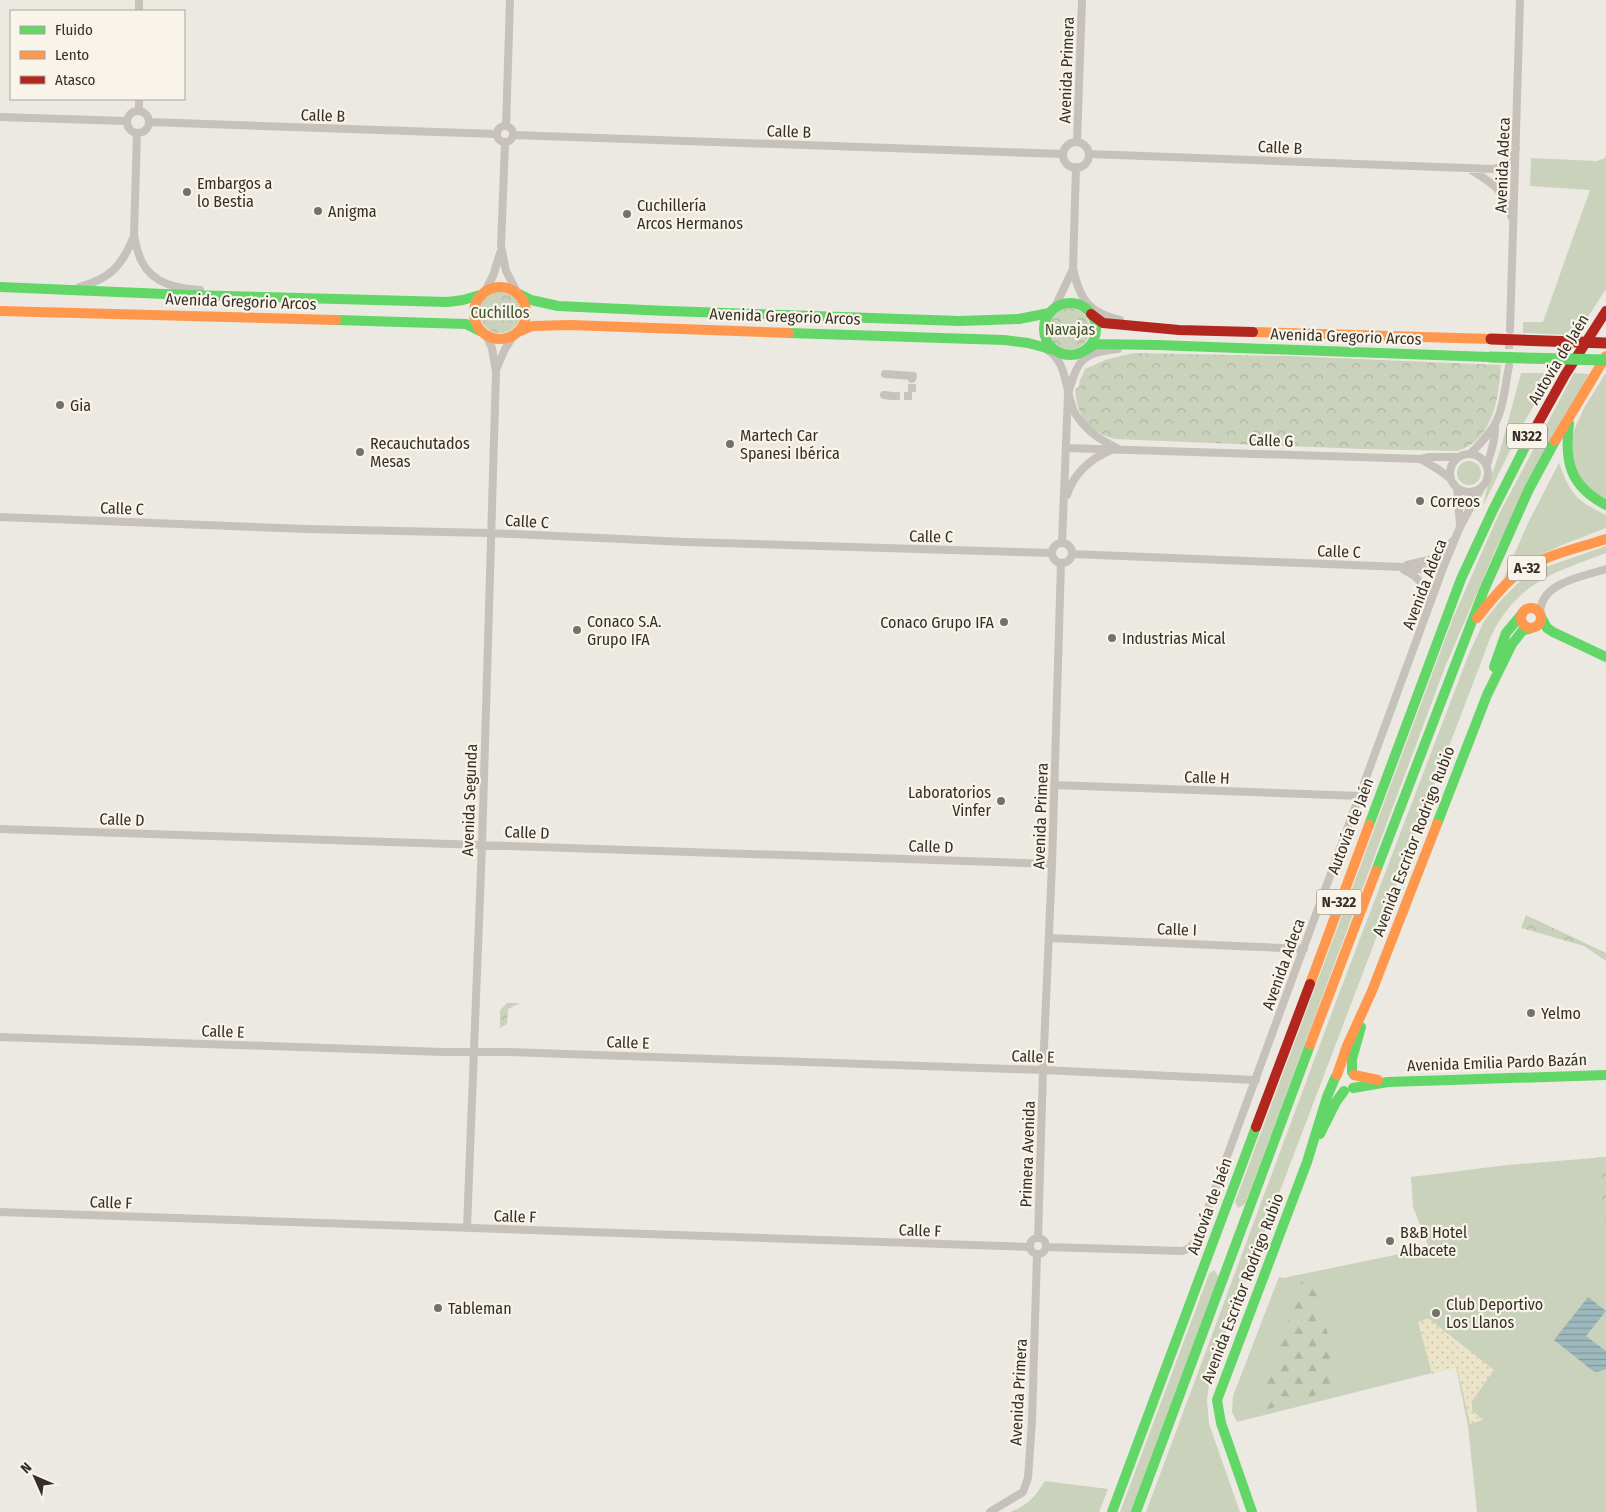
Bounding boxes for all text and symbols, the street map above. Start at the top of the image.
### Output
legend [10,10,185,100]
street label: Avenida Primera [1055,16,1078,124]
text: Fluido [55,21,93,39]
text: Lento [55,46,89,64]
text: Atasco [55,71,95,89]
street label: Calle B [300,105,346,126]
street label: Avenida Adeca [1491,117,1514,213]
street label: Calle B [766,121,812,142]
street label: Calle B [1257,137,1303,158]
place label: Embargos a lo Bestia [197,174,272,211]
marker: Embargos a lo Bestia [181,186,193,198]
place label: Cuchillería Arcos Hermanos [637,196,743,233]
place label: Anigma [328,202,377,221]
marker: Anigma [312,205,324,217]
marker: Cuchillería Arcos Hermanos [621,208,633,220]
street label: Avenida Gregorio Arcos [165,289,317,314]
park label: Cuchillos [470,303,530,322]
street label: Avenida Gregorio Arcos [709,304,861,329]
street label: Autovía de Jaén [1524,311,1593,408]
park label: Navajas [1045,320,1095,339]
street label: Avenida Gregorio Arcos [1270,324,1422,349]
place label: Gia [70,396,91,415]
marker: Gia [54,399,66,411]
road number: N322 [1507,424,1547,448]
place label: Martech Car Spanesi Ibérica [740,426,840,463]
street label: Calle G [1248,430,1294,451]
place label: Recauchutados Mesas [370,434,470,471]
marker: Martech Car Spanesi Ibérica [724,438,736,450]
marker: Recauchutados Mesas [354,446,366,458]
place label: Correos [1430,492,1480,511]
marker: Correos [1414,495,1426,507]
street label: Calle C [100,498,144,519]
street label: Calle C [505,511,549,532]
street label: Calle C [909,527,953,546]
street label: Avenida Adeca [1398,536,1450,632]
street label: Calle C [1317,541,1361,562]
road number: A-32 [1508,556,1546,580]
place label: Conaco S.A. Grupo IFA [587,612,661,649]
place label: Conaco Grupo IFA [880,613,995,632]
marker: Conaco Grupo IFA [998,616,1010,628]
marker: Conaco S.A. Grupo IFA [571,624,583,636]
place label: Industrias Mical [1122,629,1226,648]
marker: Industrias Mical [1106,632,1118,644]
street label: Avenida Segunda [458,743,481,857]
street label: Avenida Escritor Rodrigo Rubio [1368,743,1459,939]
street label: Avenida Primera [1029,762,1052,870]
street label: Calle H [1184,767,1230,788]
street label: Autovía de Jaén [1323,775,1378,877]
place label: Laboratorios Vinfer [908,783,991,820]
marker: Laboratorios Vinfer [995,795,1007,807]
street label: Calle D [99,809,145,830]
street label: Calle D [504,822,550,843]
street label: Calle D [908,836,954,857]
road number: N-322 [1316,890,1362,914]
street label: Avenida Adeca [1258,916,1309,1012]
street label: Calle I [1157,919,1197,940]
place label: Yelmo [1541,1004,1581,1023]
marker: Yelmo [1525,1007,1537,1019]
street label: Calle E [201,1021,245,1042]
street label: Calle E [606,1032,650,1053]
street label: Calle E [1011,1046,1055,1067]
street label: Avenida Emilia Pardo Bazán [1407,1050,1587,1075]
street label: Primera Avenida [1016,1100,1039,1208]
street label: Autovía de Jaén [1183,1155,1236,1257]
street label: Avenida Escritor Rodrigo Rubio [1197,1190,1288,1386]
street label: Calle F [89,1192,133,1213]
street label: Calle F [493,1206,537,1227]
street label: Calle F [898,1220,942,1241]
place label: B&B Hotel Albacete [1400,1223,1467,1260]
marker: B&B Hotel Albacete [1384,1235,1396,1247]
place label: Club Deportivo Los Llanos [1446,1295,1543,1332]
place label: Tableman [448,1299,512,1318]
marker: Tableman [432,1302,444,1314]
marker: Club Deportivo Los Llanos [1430,1307,1442,1319]
street label: Avenida Primera [1006,1338,1031,1446]
north arrow [10,1452,60,1502]
text: N [17,1459,35,1477]

